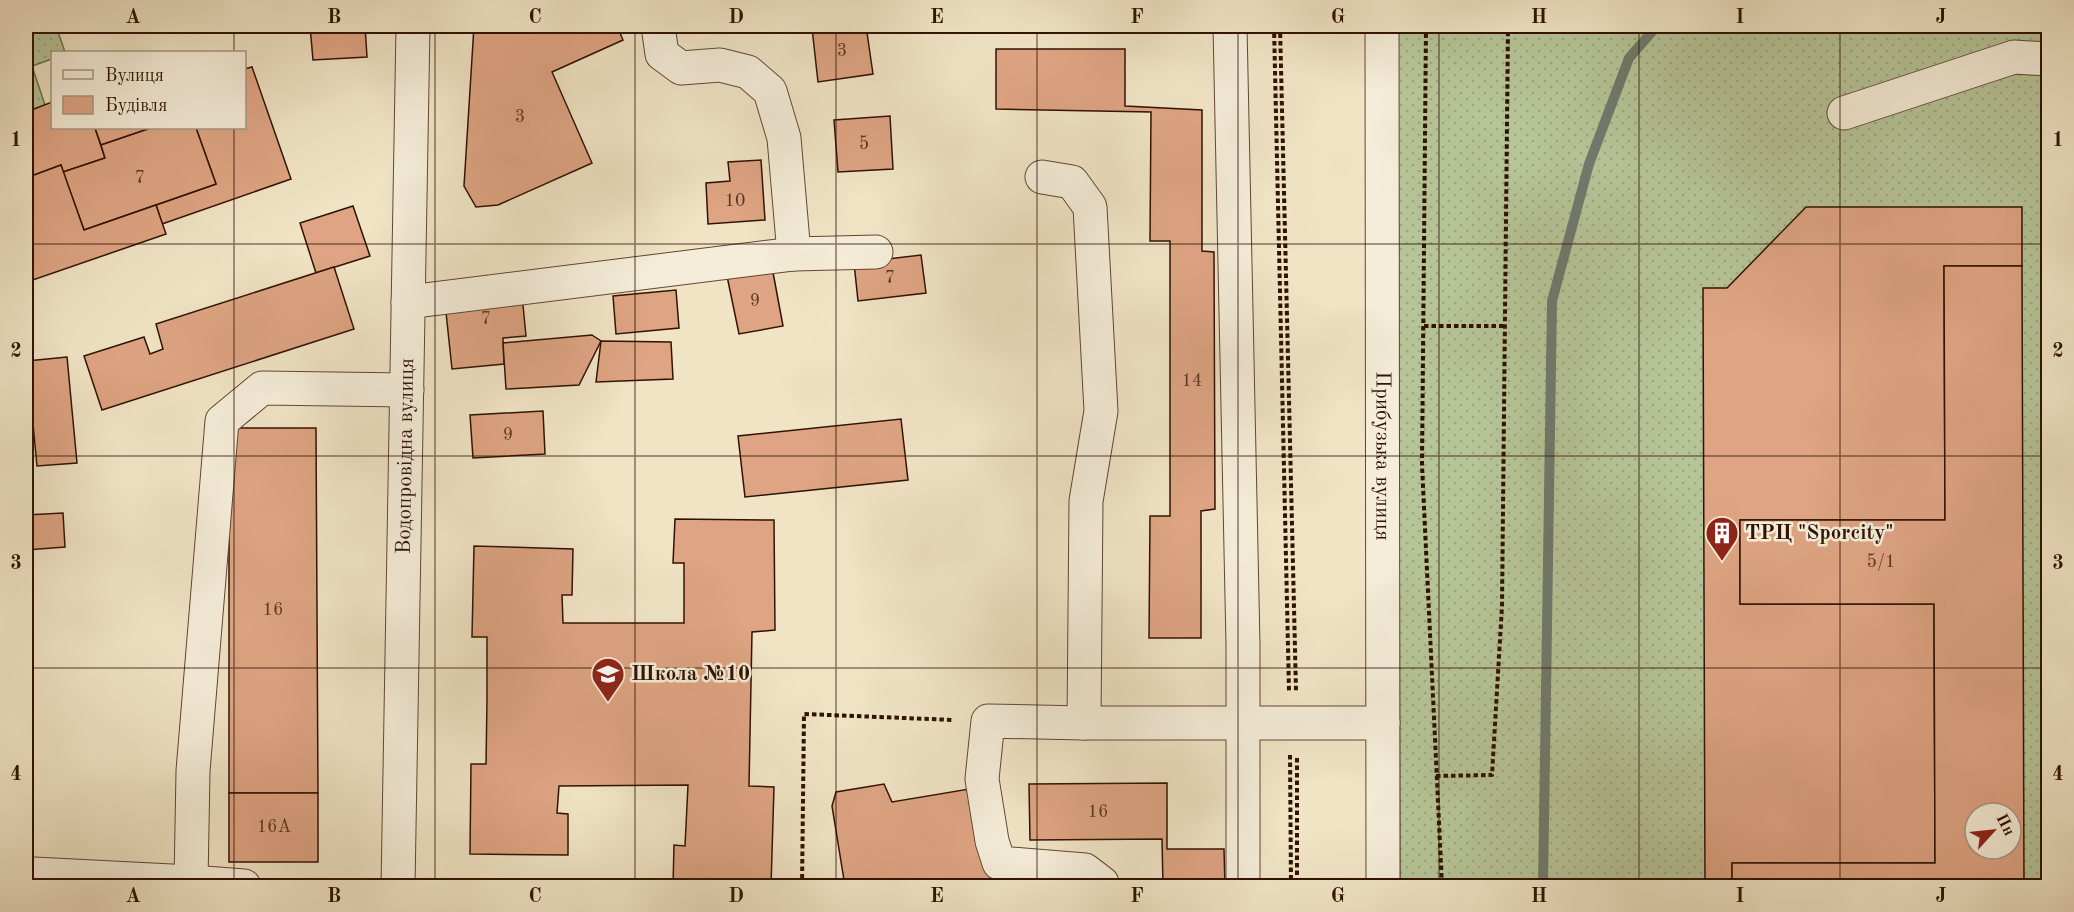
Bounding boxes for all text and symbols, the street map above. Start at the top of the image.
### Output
text: A [125,8,141,28]
text: B [327,8,341,28]
text: C [528,8,542,28]
text: D [728,8,744,28]
text: E [930,8,944,28]
text: F [1130,8,1144,28]
text: G [1331,8,1345,28]
text: H [1531,8,1547,28]
text: I [1736,8,1744,28]
text: J [1936,8,1947,28]
house number: 3 [837,42,847,60]
legend [51,51,246,129]
text: Вулиця [105,67,164,85]
text: Будівля [105,97,167,115]
house number: 3 [515,108,525,126]
text: 1 [10,131,22,151]
text: 1 [2052,131,2064,151]
house number: 5 [859,135,869,153]
house number: 7 [135,169,145,187]
house number: 10 [725,192,745,210]
house number: 7 [885,269,895,287]
house number: 9 [750,292,760,310]
house number: 7 [481,310,491,328]
text: 2 [10,342,22,362]
text: 2 [2052,342,2064,362]
street label: Водопровідна вулиця [393,358,418,554]
street label: Прибузька вулиця [1372,371,1393,541]
house number: 14 [1182,372,1202,390]
house number: 9 [503,426,513,444]
building icon: ТРЦ "Sporcity" [1704,515,1740,562]
place label: ТРЦ "Sporcity" [1745,523,1893,544]
house number: 5/1 [1867,553,1895,571]
text: 3 [10,554,22,574]
text: 3 [2052,554,2064,574]
house number: 16 [263,601,283,619]
school or university icon: Школа №10 [590,656,626,703]
place label: Школа №10 [631,664,750,685]
text: 4 [10,765,22,785]
text: 4 [2052,765,2064,785]
north arrow [1963,801,2023,861]
house number: 16 [1088,803,1108,821]
text: Пн [1992,812,2017,839]
house number: 16А [257,818,292,836]
text: A [125,887,141,907]
text: B [327,887,341,907]
text: C [528,887,542,907]
text: D [728,887,744,907]
text: E [930,887,944,907]
text: F [1130,887,1144,907]
text: G [1331,887,1345,907]
text: H [1531,887,1547,907]
text: I [1736,887,1744,907]
text: J [1936,887,1947,907]

